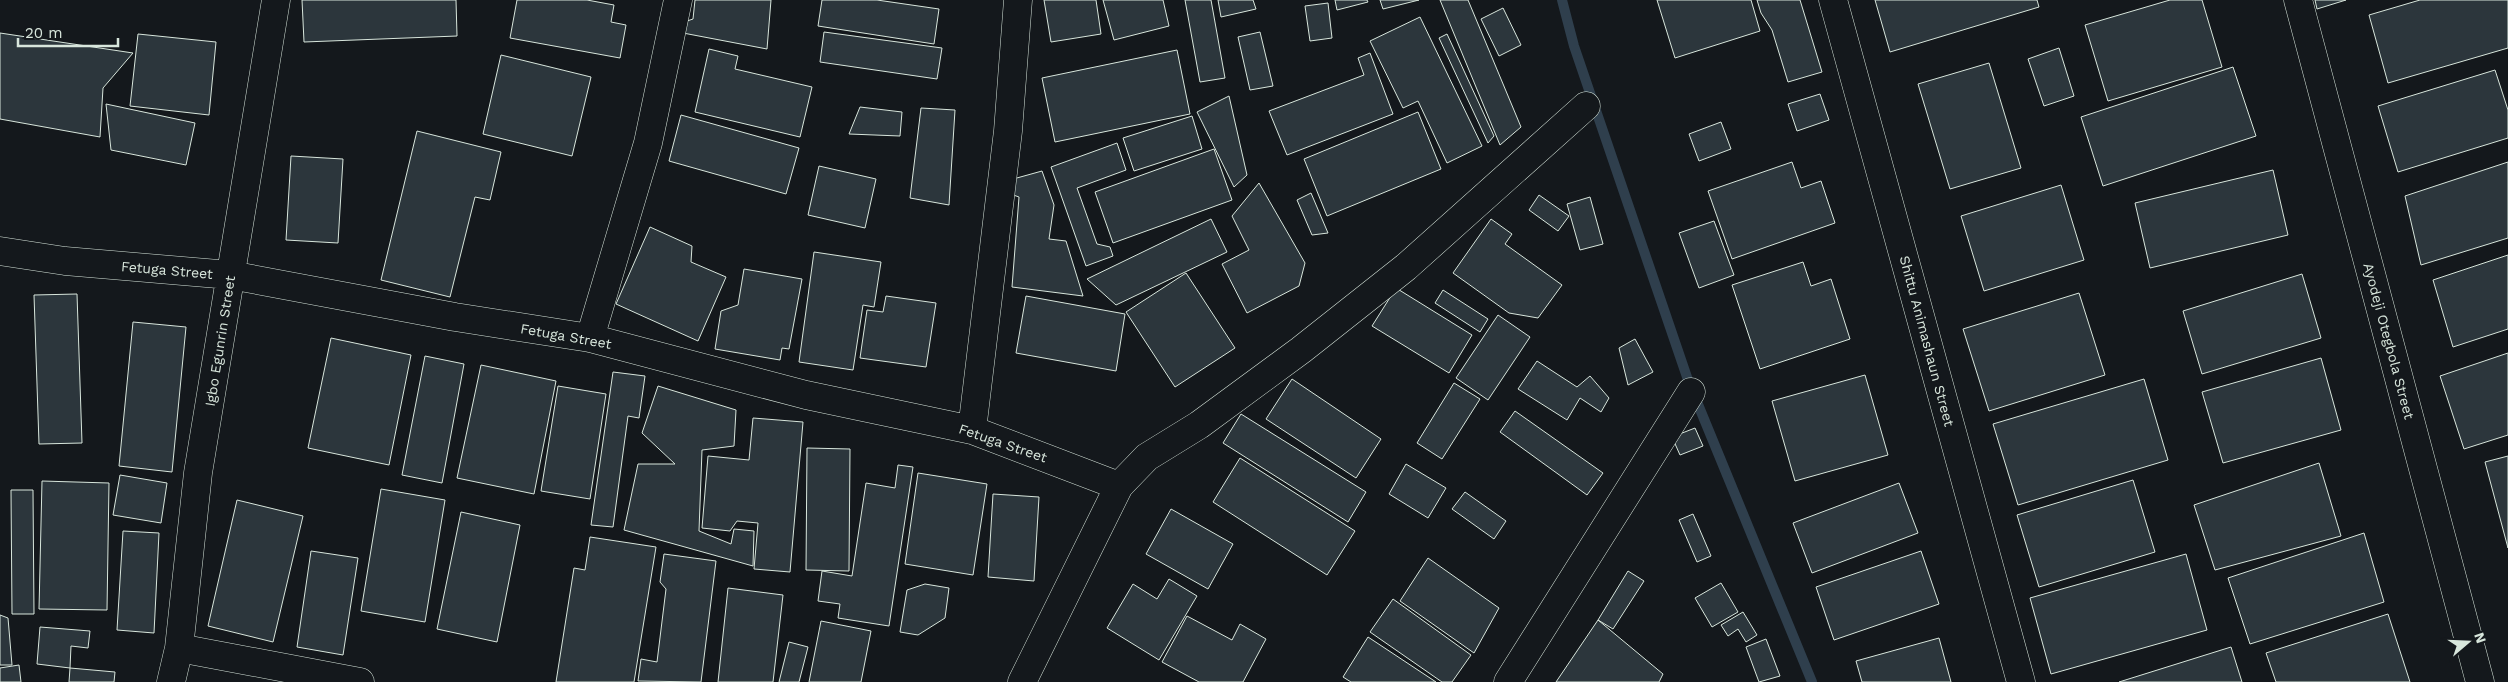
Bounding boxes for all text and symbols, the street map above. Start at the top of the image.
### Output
scale bar [18,15,118,47]
text: 20 m [25,24,63,42]
street label: Shittu Animashaun Street [1896,254,1958,428]
street label: Fetuga Street [120,258,214,282]
street label: Ayodeji Otegbola Street [2360,261,2418,421]
street label: Igbo Egunrin Street [202,274,238,407]
street label: Fetuga Street [519,320,613,352]
street label: Fetuga Street [957,420,1049,466]
north arrow [2443,617,2493,667]
text: N [2471,630,2490,645]

